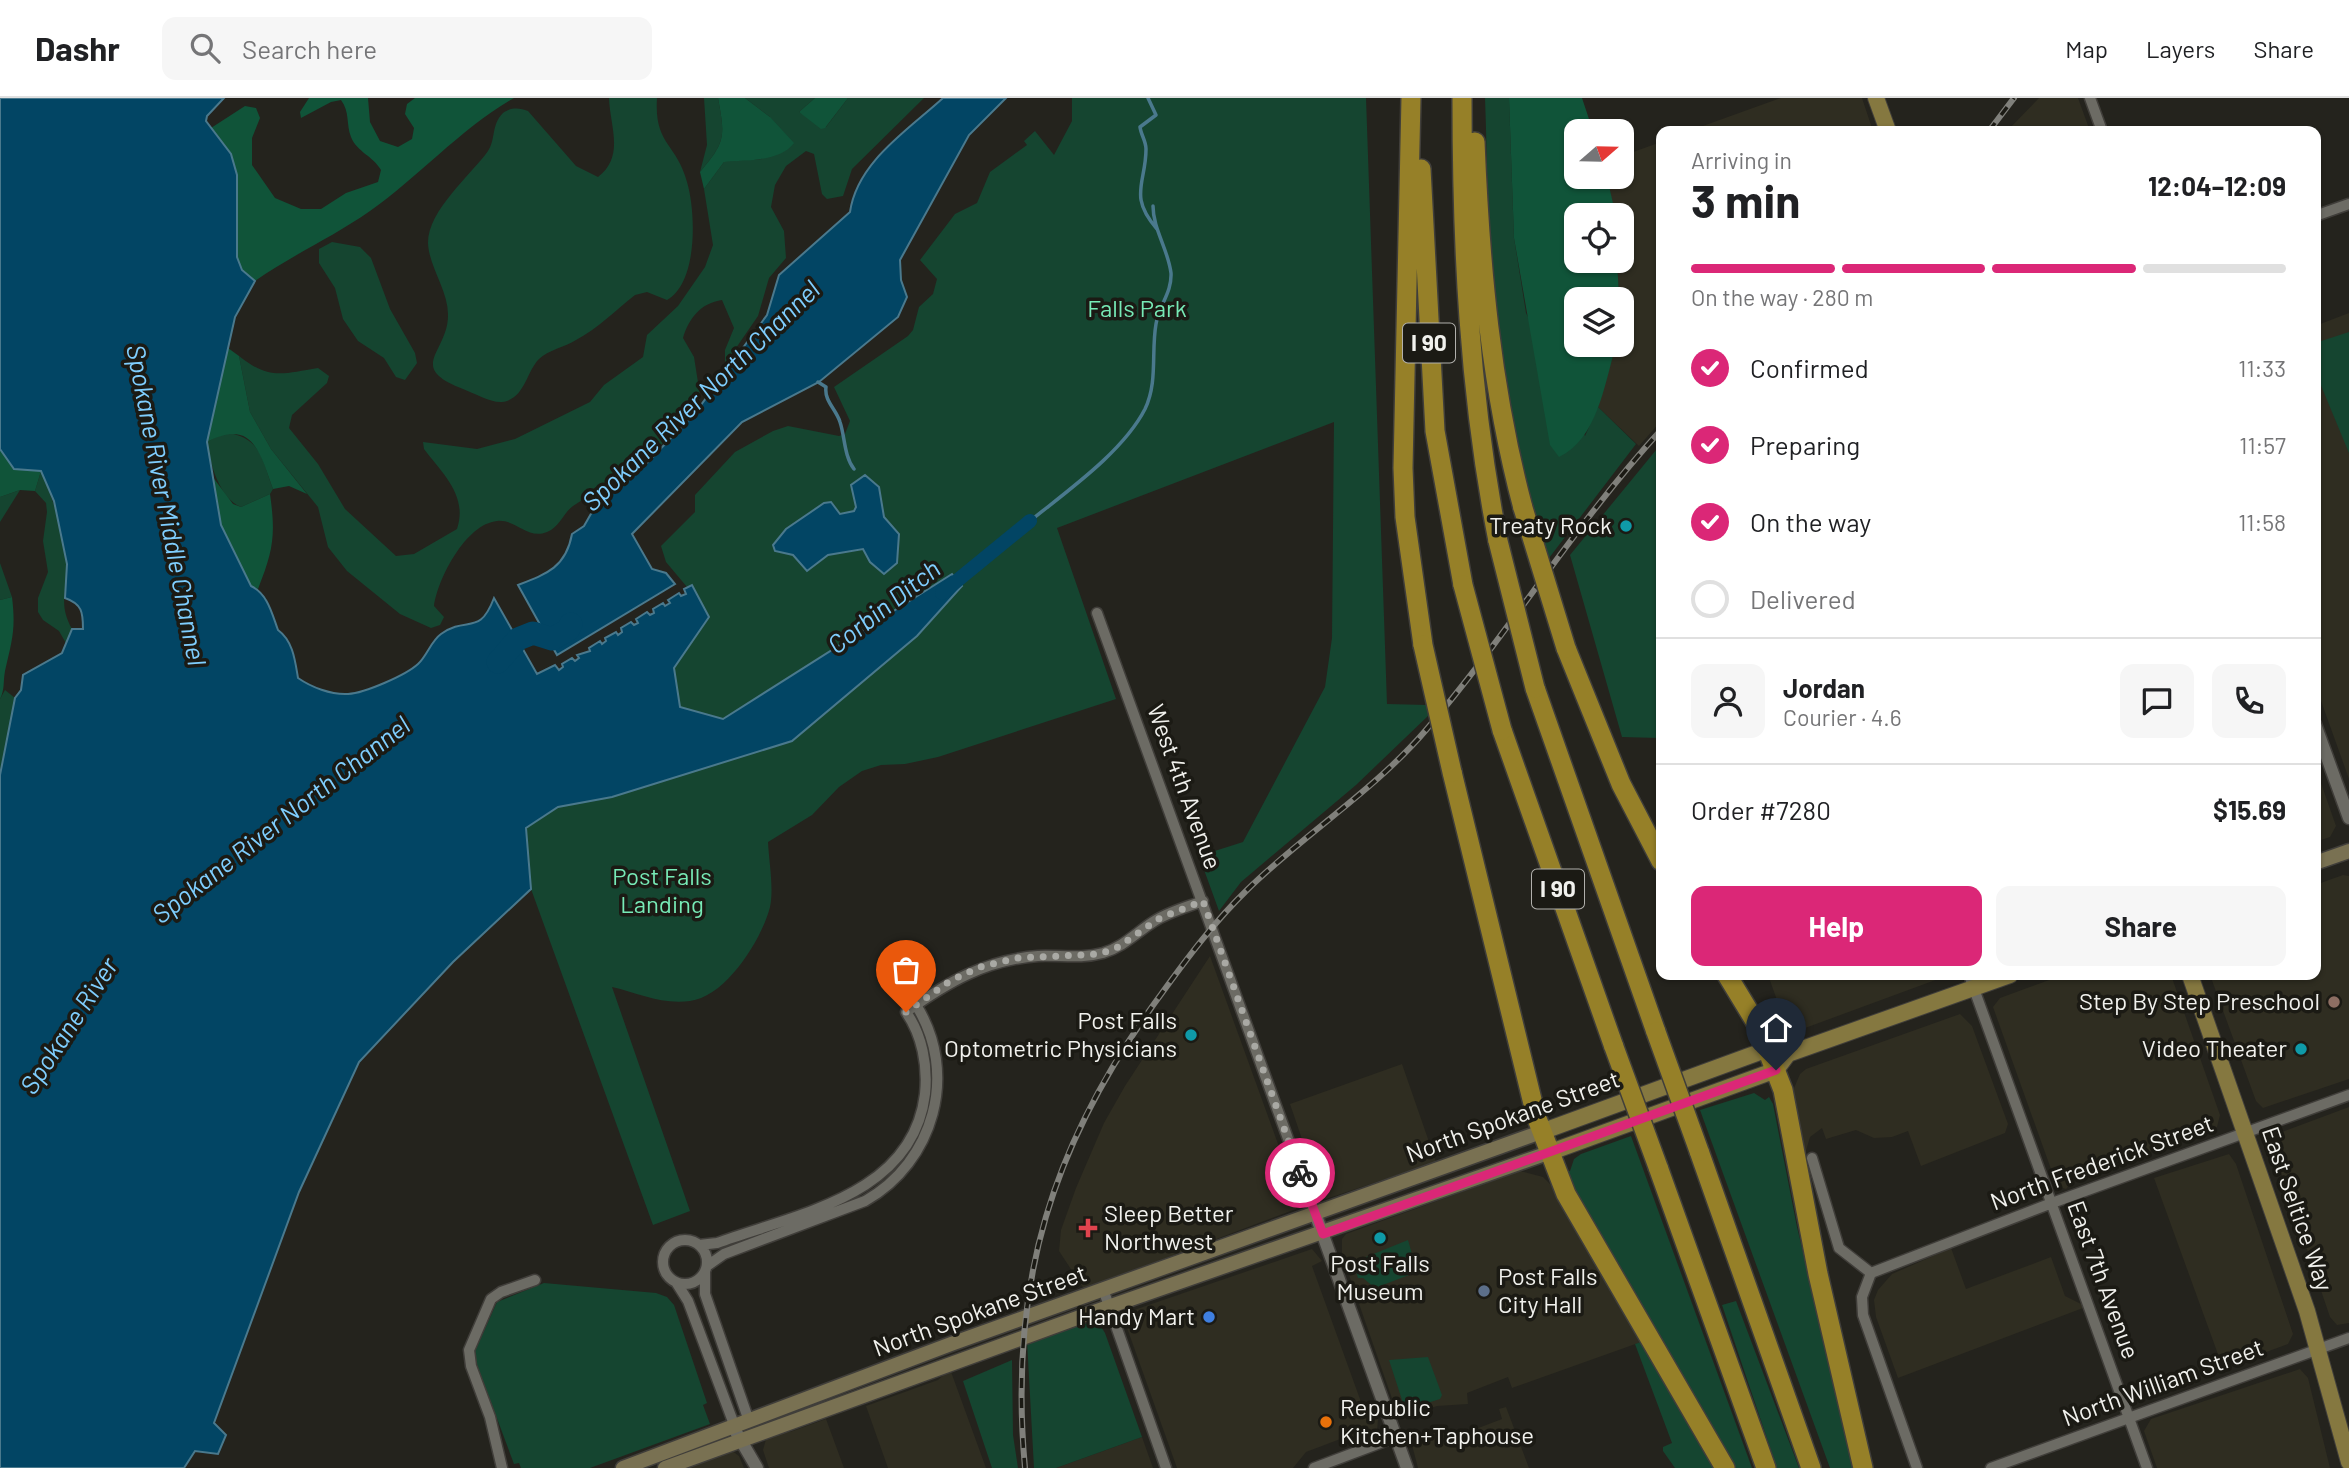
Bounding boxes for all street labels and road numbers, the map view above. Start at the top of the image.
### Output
road number: I 90 [1403,324,1455,362]
street label: West 4th Avenue [1142,700,1229,873]
road number: I 90 [1532,870,1584,908]
street label: North Spokane Street [1402,1063,1623,1168]
street label: North Frederick Street [1986,1108,2217,1215]
street label: East Seltice Way [2257,1122,2340,1295]
street label: East 7th Avenue [2062,1197,2146,1362]
street label: North Spokane Street [869,1257,1090,1362]
street label: North William Street [2058,1332,2267,1431]

